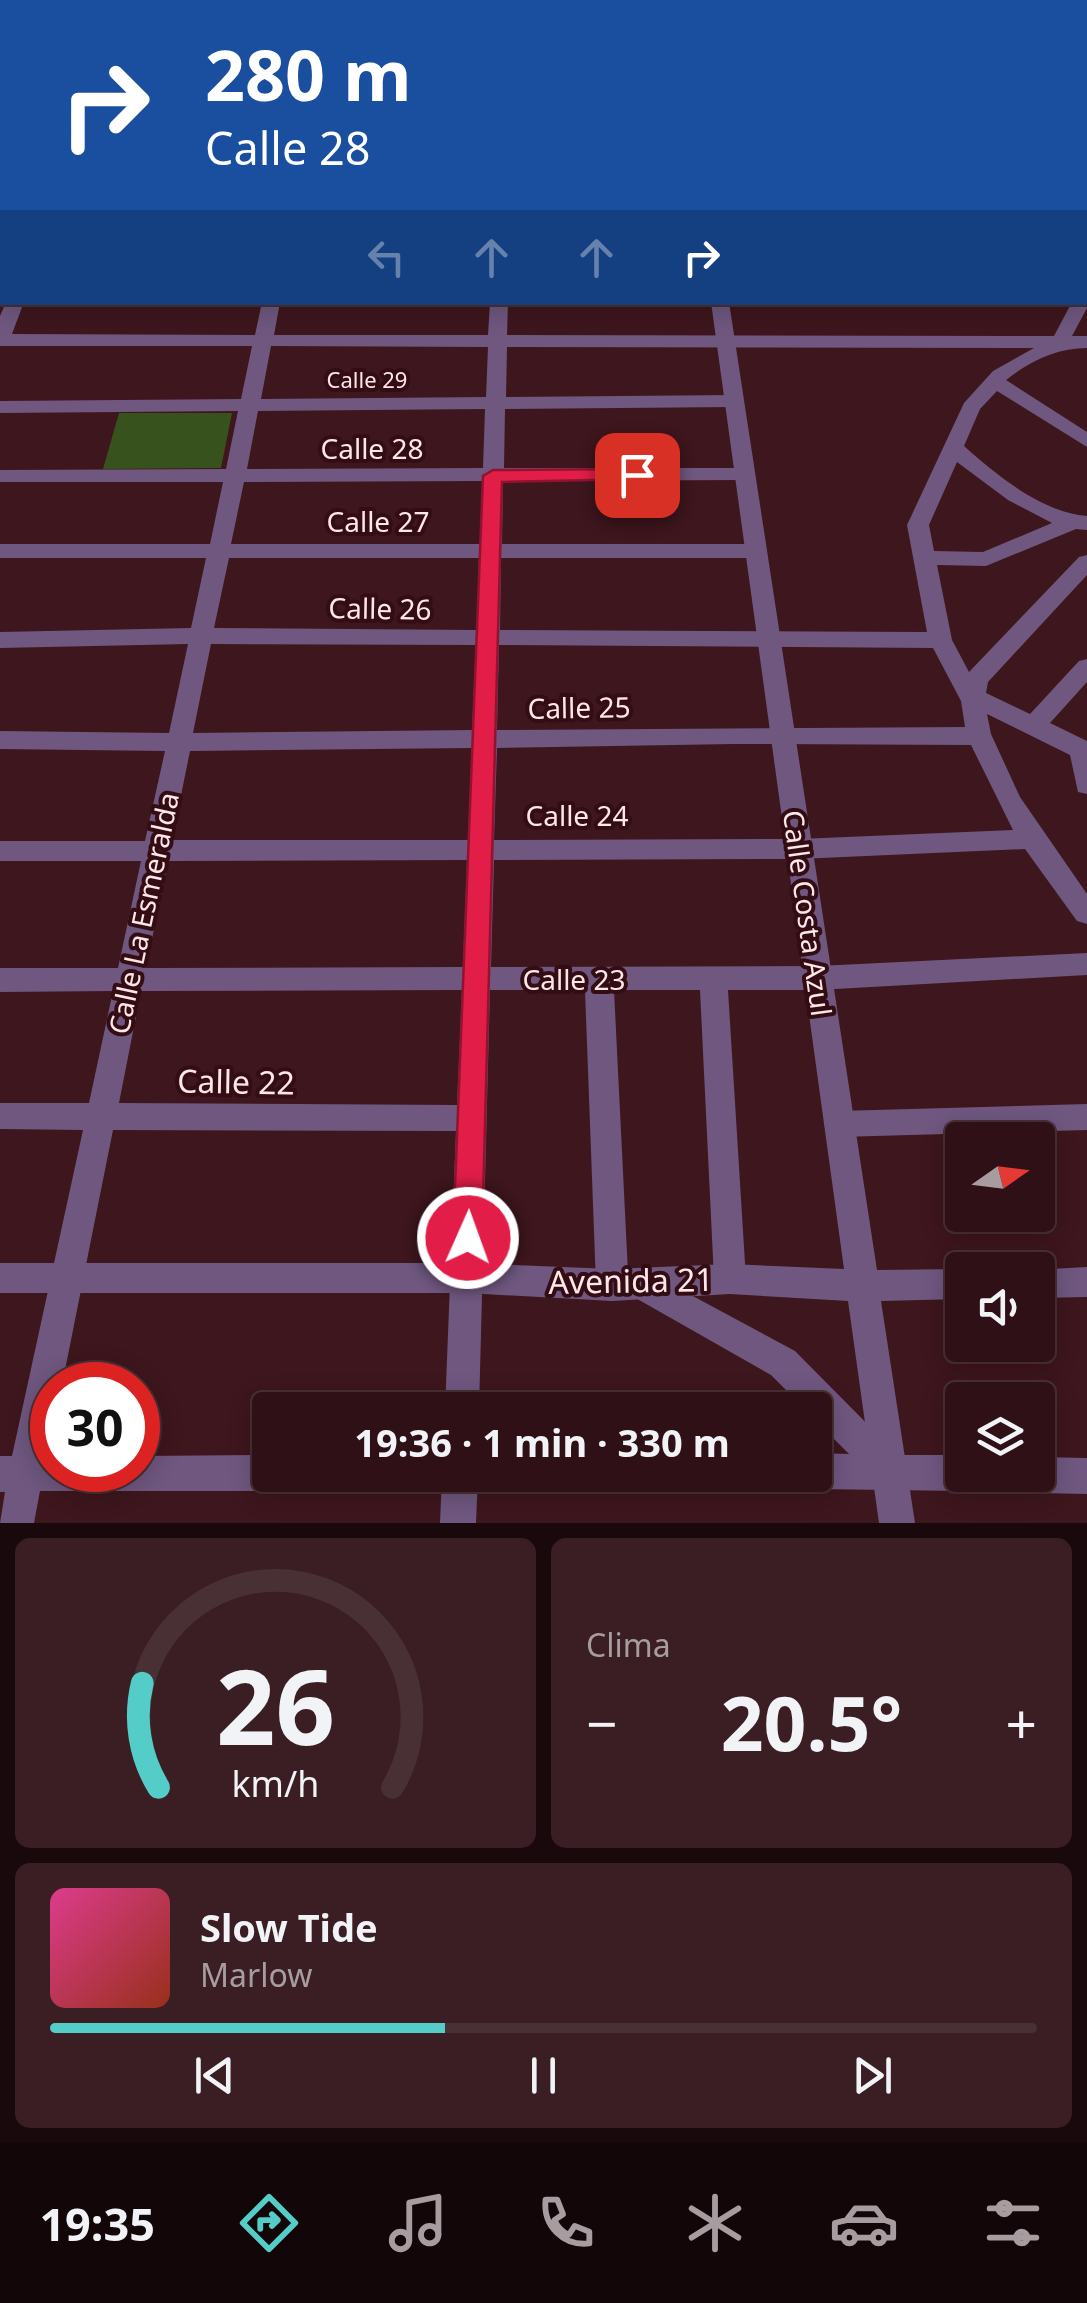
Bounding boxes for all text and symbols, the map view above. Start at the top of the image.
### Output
text: 280 m [205,26,412,122]
icon: right [40,40,170,170]
text: Calle 28 [205,117,370,178]
icon: left [359,230,414,285]
icon: ahead [464,230,519,285]
icon: ahead [569,230,624,285]
icon: right [674,230,729,285]
street label: Calle 29 [327,364,407,394]
street label: Calle 28 [321,429,423,467]
pin [595,433,680,518]
icon: arrive [610,448,665,503]
street label: Calle 27 [327,502,429,540]
street label: Calle 26 [328,588,432,628]
street label: Calle 25 [527,687,631,727]
street label: Calle La Esmeralda [99,789,187,1037]
street label: Calle 24 [526,796,628,834]
street label: Calle Costa Azul [775,808,841,1018]
street label: Calle 23 [523,960,625,998]
street label: Calle 22 [177,1058,295,1104]
north arrow [945,1122,1055,1232]
map controls [945,1122,1055,1492]
position arrow [416,1186,520,1290]
button: sound [945,1252,1055,1362]
street label: Avenida 21 [548,1257,714,1303]
speed limit sign: 30 [30,1362,160,1492]
button: layers [945,1382,1055,1492]
text: 19:36 · 1 min · 330 m [354,1416,730,1468]
text: Clima [586,1623,671,1666]
text: 26 [216,1634,335,1775]
text: 20.5° [721,1671,902,1773]
text: − [586,1685,617,1760]
text: + [1006,1685,1037,1760]
text: km/h [232,1759,319,1807]
text: Slow Tide [200,1901,378,1953]
text: Marlow [200,1953,312,1996]
icon: previous [187,2048,242,2103]
icon: pause [516,2048,571,2103]
icon: next [845,2048,900,2103]
icon: directions [234,2188,304,2258]
icon: music [383,2188,453,2258]
icon: phone [531,2188,601,2258]
icon: climate [680,2188,750,2258]
icon: car [829,2188,899,2258]
icon: filters [978,2188,1048,2258]
text: 19:35 [39,2193,155,2254]

